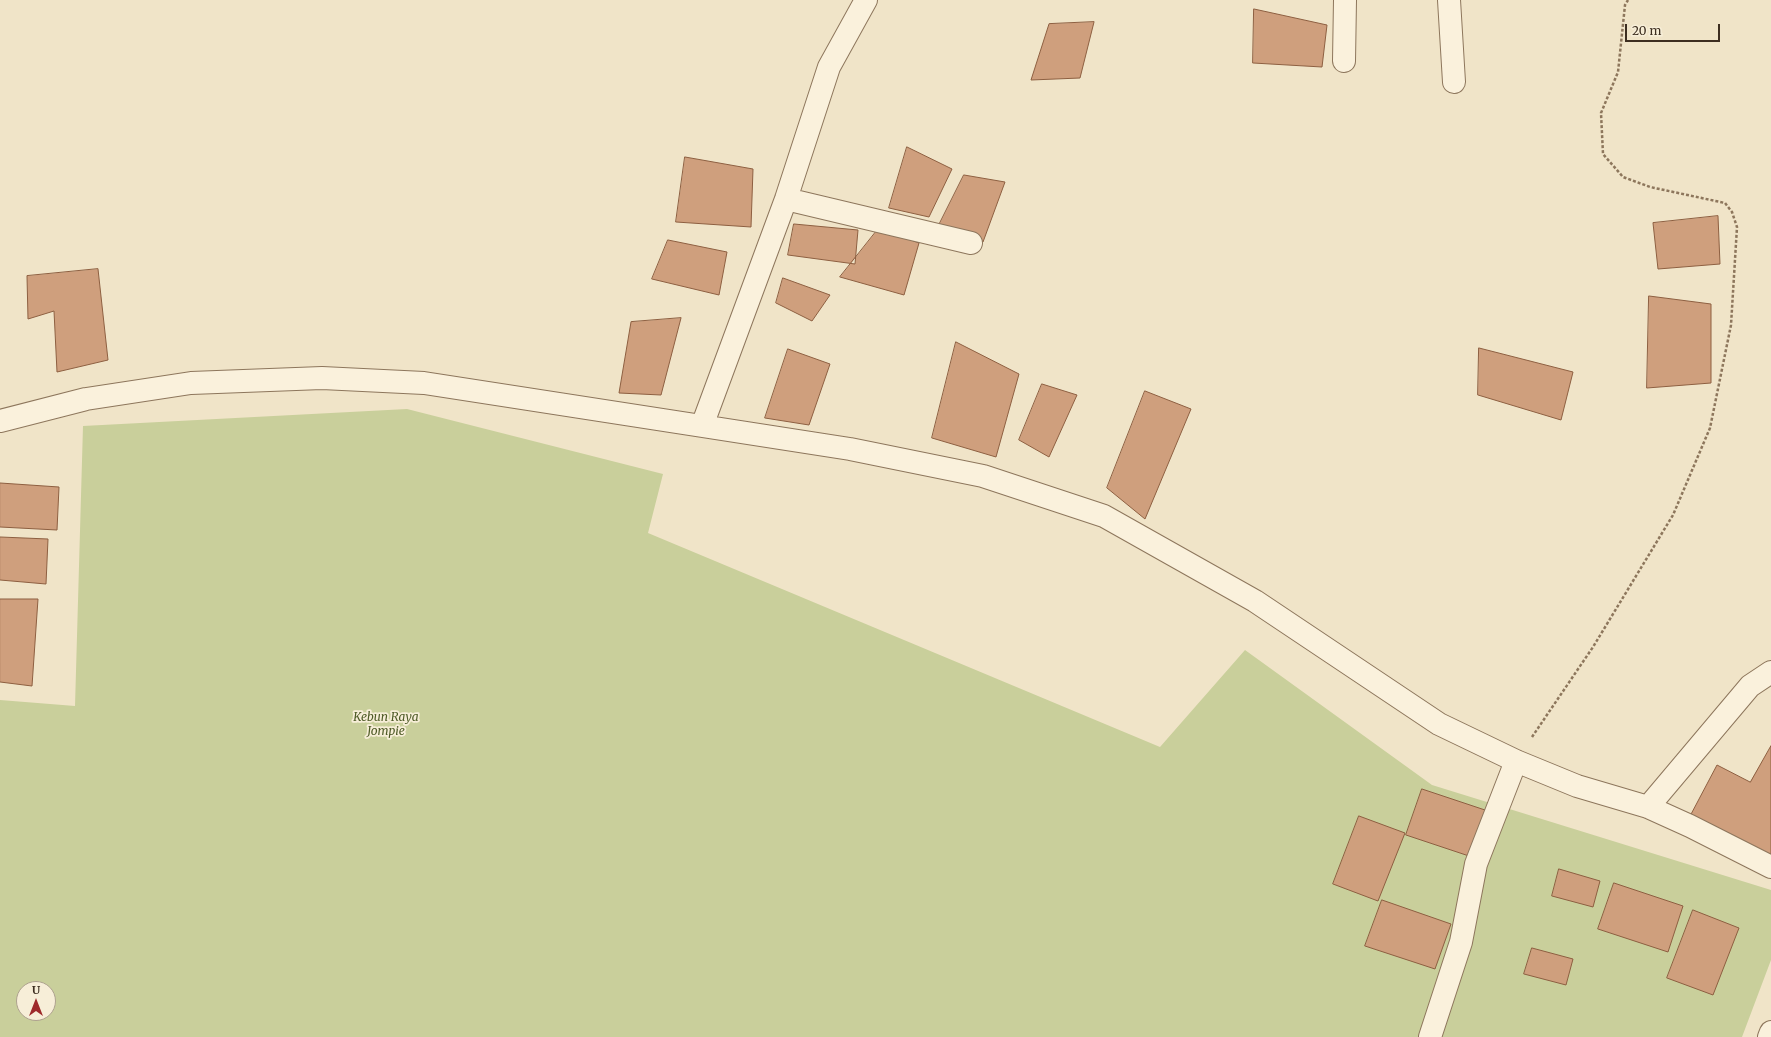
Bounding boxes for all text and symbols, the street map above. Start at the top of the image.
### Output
scale bar [1627,16,1722,42]
text: 20 m [1632,23,1661,38]
park label: Kebun Raya Jompie [353,711,419,739]
north arrow [16,981,56,1021]
text: U [32,983,40,997]

